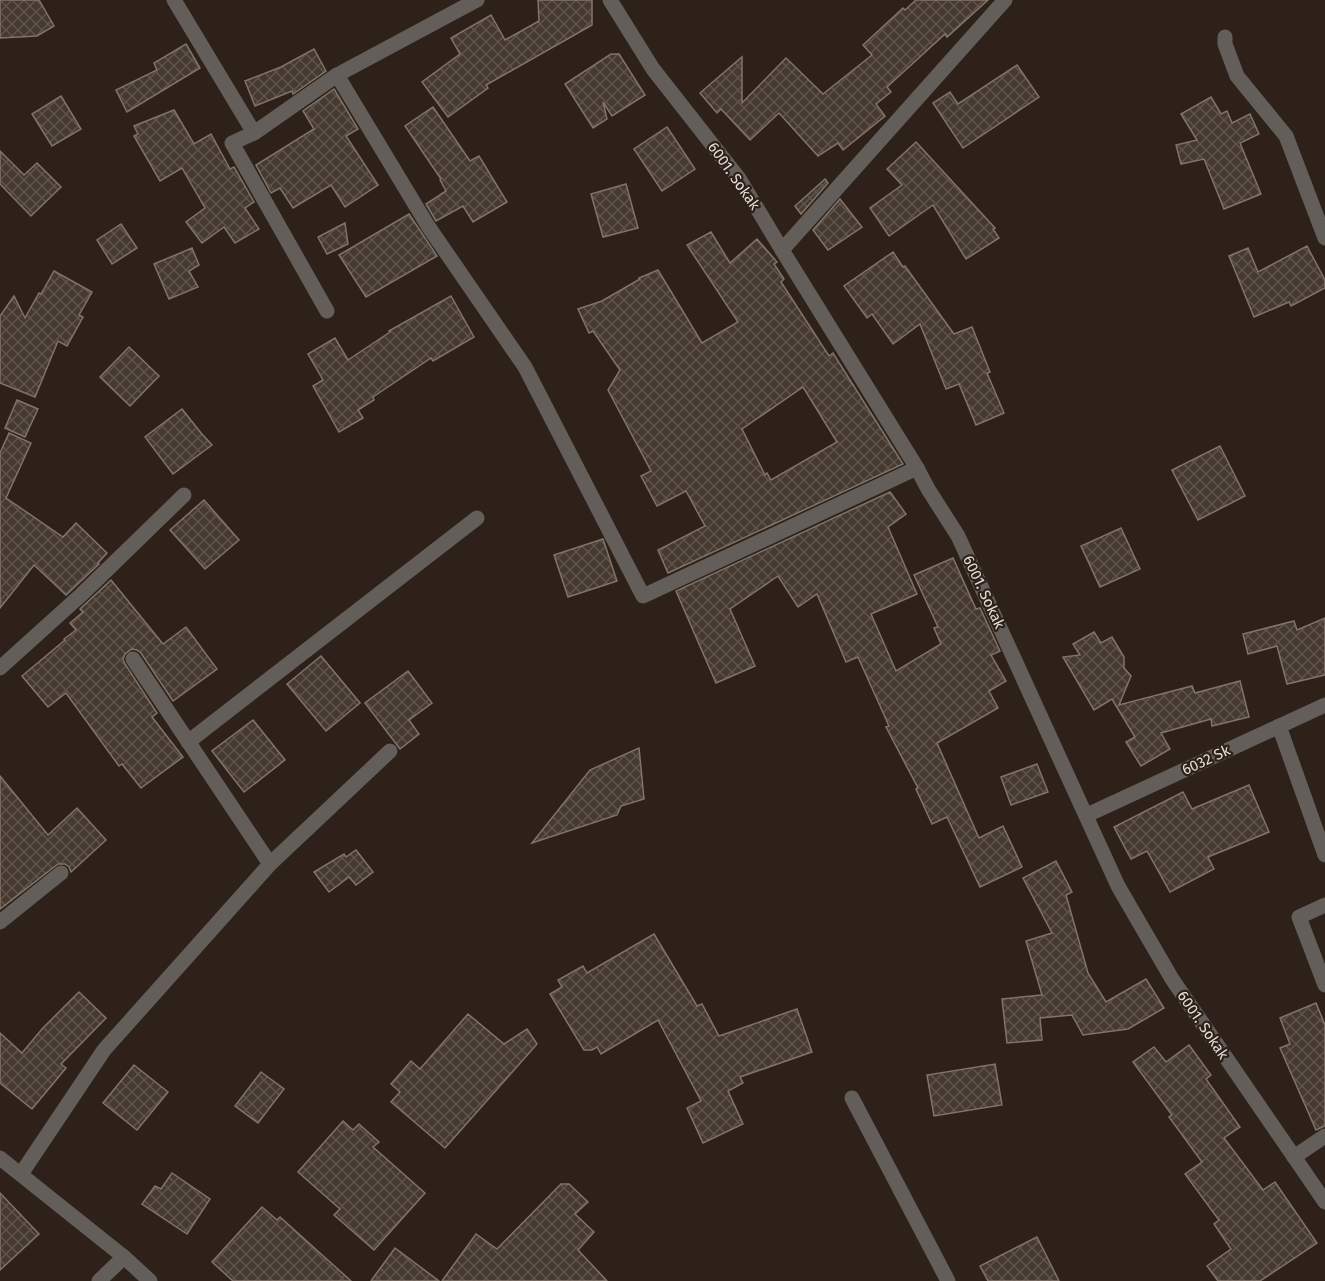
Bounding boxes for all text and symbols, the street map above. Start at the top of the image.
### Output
street label: 6001. Sokak [704,139,764,214]
street label: 6001. Sokak [959,553,1009,632]
street label: 6032 Sk [1179,741,1233,779]
street label: 6001. Sokak [1174,987,1233,1063]

